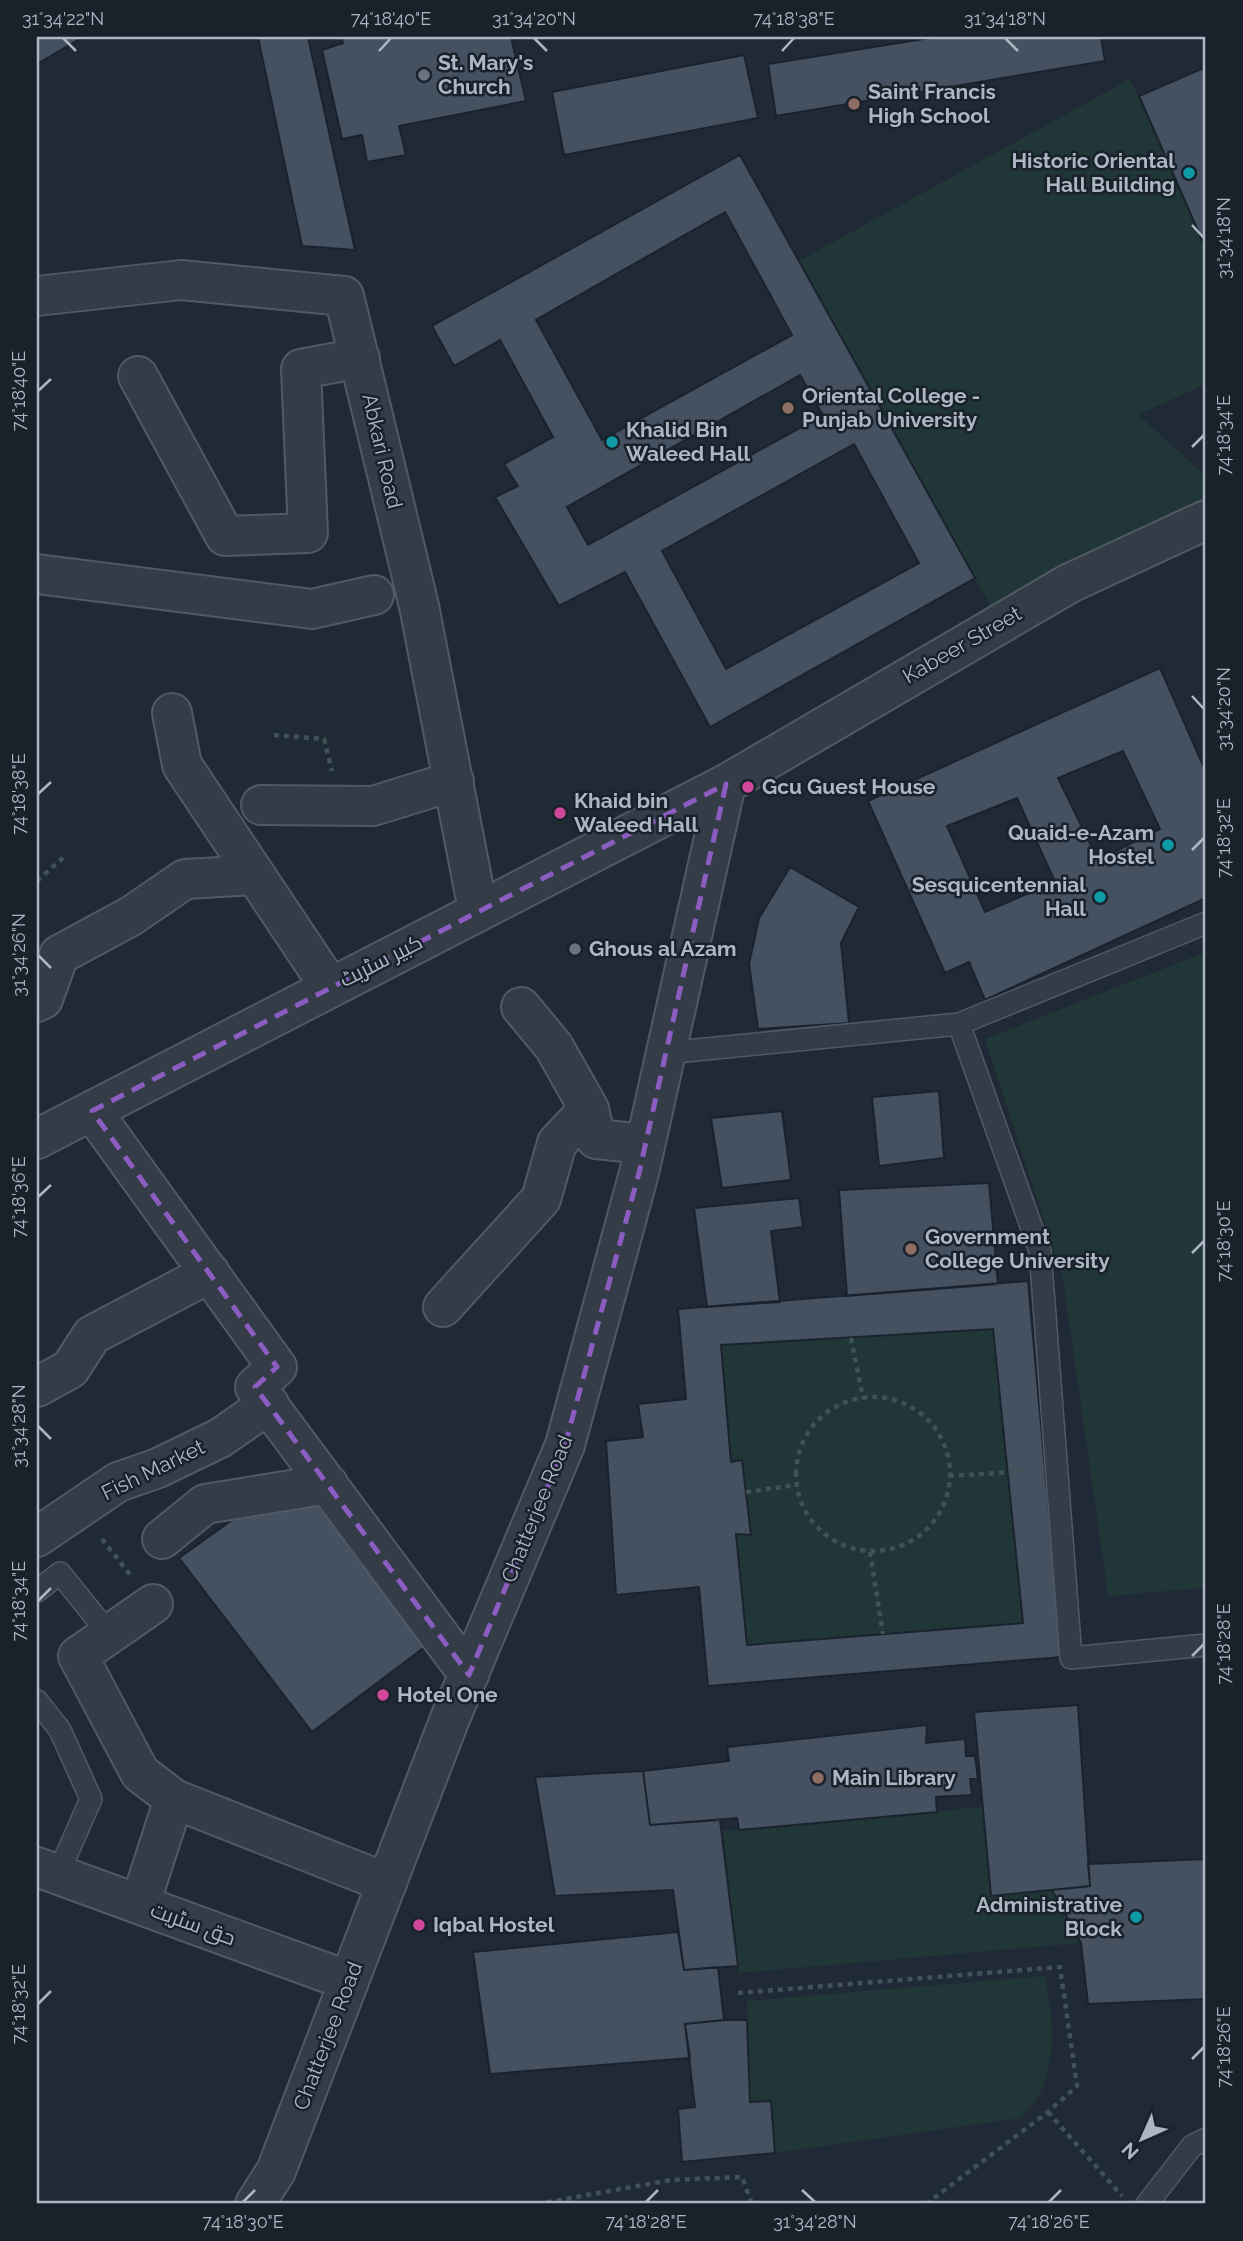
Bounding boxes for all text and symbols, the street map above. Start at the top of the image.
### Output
text: 31°34'22"N [22,8,104,29]
text: 74°18'40"E [351,8,431,29]
text: 31°34'20"N [492,8,576,29]
text: 74°18'38"E [753,8,835,29]
text: 31°34'18"N [964,8,1046,29]
place label: St. Mary's Church [438,50,533,99]
marker: St. Mary's Church [416,67,432,83]
place label: Saint Francis High School [868,79,996,128]
marker: Saint Francis High School [846,96,862,112]
place label: Historic Oriental Hall Building [1011,148,1175,197]
marker: Historic Oriental Hall Building [1181,165,1197,181]
text: 31°34'18"N [1213,197,1234,279]
text: 74°18'40"E [8,351,29,431]
place label: Oriental College - Punjab University [802,383,980,432]
street label: Abkari Road [357,391,408,511]
text: 74°18'34"E [1213,395,1234,475]
marker: Oriental College - Punjab University [780,400,796,416]
place label: Khalid Bin Waleed Hall [626,417,751,466]
marker: Khalid Bin Waleed Hall [604,434,620,450]
street label: Kabeer Street [898,600,1026,689]
text: 31°34'20"N [1213,667,1234,751]
text: 74°18'38"E [8,753,29,835]
place label: Gcu Guest House [762,774,936,799]
marker: Gcu Guest House [740,779,756,795]
place label: Khaid bin Waleed Hall [574,788,699,837]
text: 74°18'32"E [1213,798,1234,878]
marker: Khaid bin Waleed Hall [552,805,568,821]
place label: Quaid-e-Azam Hostel [1008,820,1154,869]
marker: Quaid-e-Azam Hostel [1160,837,1176,853]
place label: Sesquicentennial Hall [912,872,1086,921]
marker: Sesquicentennial Hall [1092,889,1108,905]
text: 31°34'26"N [8,913,29,997]
street label: کبیر سٹریٹ [335,929,426,992]
place label: Ghous al Azam [589,936,737,961]
marker: Ghous al Azam [567,941,583,957]
text: 74°18'36"E [8,1156,29,1238]
text: 74°18'30"E [1213,1200,1234,1282]
place label: Government College University [925,1224,1110,1273]
marker: Government College University [903,1241,919,1257]
text: 31°34'28"N [8,1384,29,1468]
street label: Chatterjee Road [496,1431,577,1586]
street label: Fish Market [97,1434,208,1505]
text: 74°18'34"E [8,1561,29,1641]
text: 74°18'28"E [1213,1603,1234,1685]
place label: Hotel One [397,1682,498,1707]
marker: Hotel One [375,1687,391,1703]
place label: Main Library [832,1765,956,1790]
marker: Main Library [810,1770,826,1786]
place label: Administrative Block [976,1892,1122,1941]
street label: حق سٹریت [147,1897,239,1951]
marker: Administrative Block [1128,1909,1144,1925]
place label: Iqbal Hostel [433,1912,555,1937]
marker: Iqbal Hostel [411,1917,427,1933]
street label: Chatterjee Road [288,1958,367,2113]
text: 74°18'32"E [8,1964,29,2044]
text: 74°18'26"E [1213,2006,1234,2088]
north arrow [1106,2104,1176,2174]
text: N [1117,2138,1143,2164]
text: 74°18'30"E [202,2211,284,2232]
text: 74°18'28"E [605,2211,687,2232]
text: 31°34'28"N [773,2211,857,2232]
text: 74°18'26"E [1008,2211,1090,2232]

